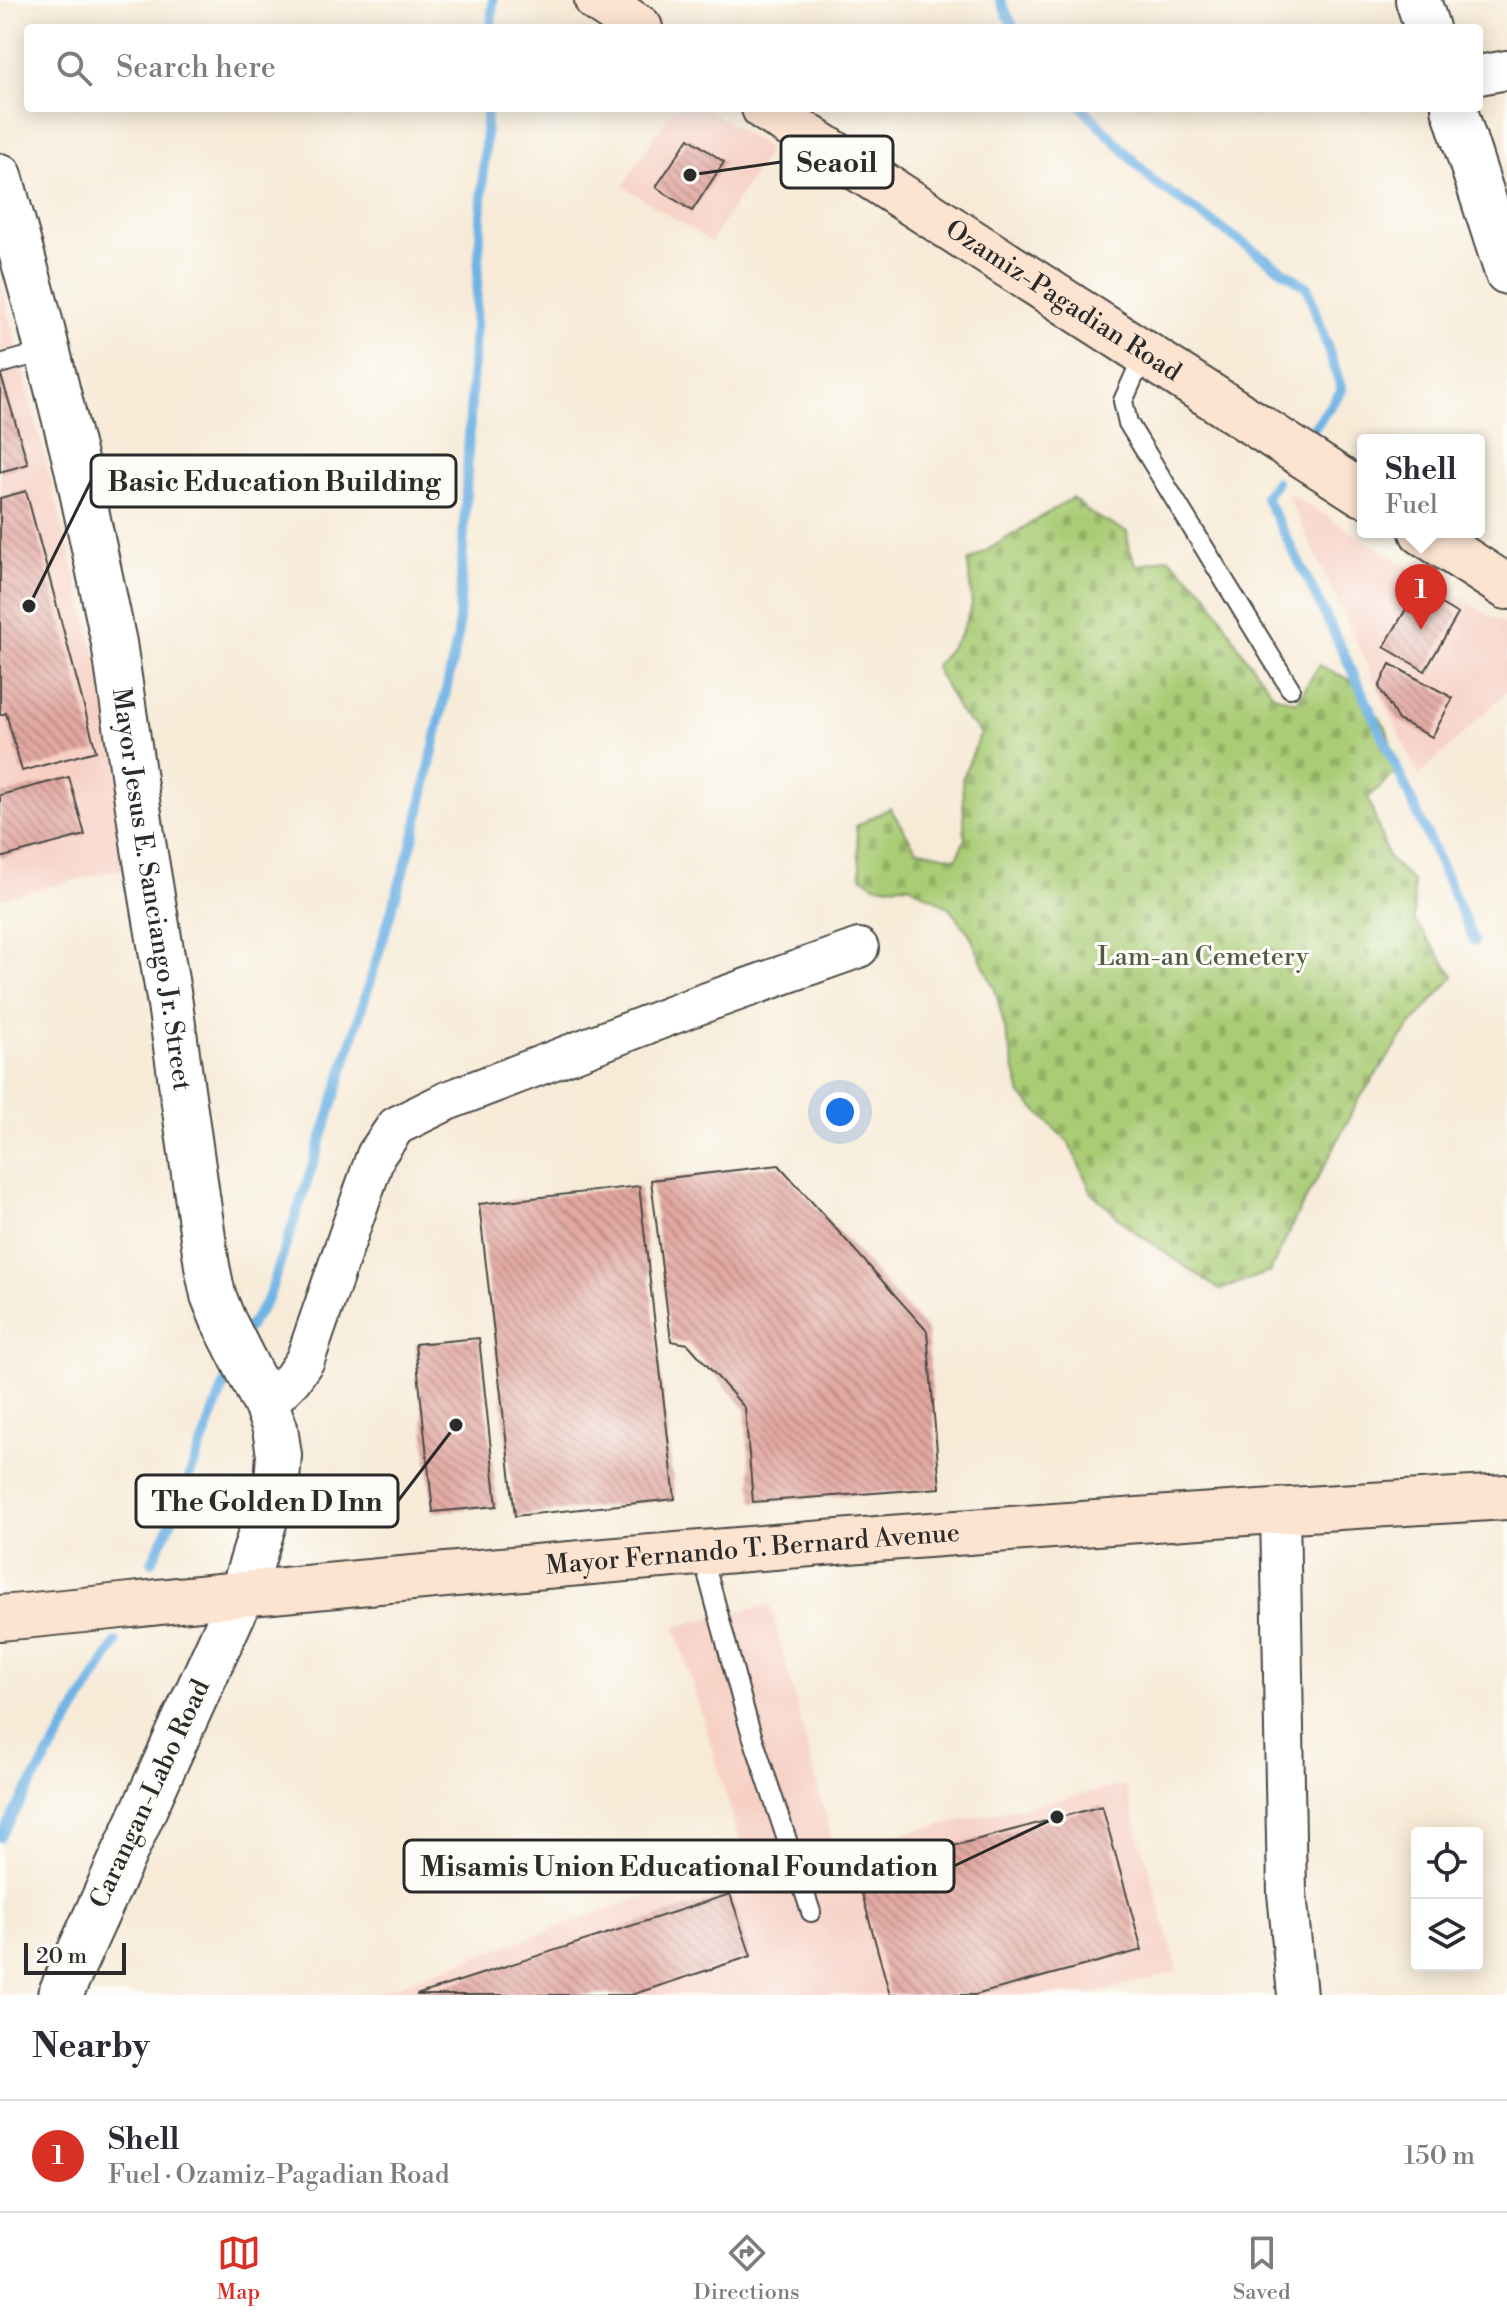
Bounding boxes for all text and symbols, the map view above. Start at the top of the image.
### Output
search box [24,24,1483,112]
icon: search [52,46,96,90]
text: Search here [116,49,276,87]
callout: Seaoil [781,136,893,188]
text: Seaoil [797,146,877,181]
street label: Ozamiz-Pagadian Road [939,213,1187,389]
popup [1357,434,1485,538]
text: Shell [1385,451,1457,489]
callout: Basic Education Building [91,455,456,507]
text: Basic Education Building [107,465,442,500]
text: Fuel [1385,489,1438,521]
pin: 1 [1395,564,1447,630]
street label: Mayor Jesus E. Sanciango Jr. Street [105,686,198,1093]
park label: Lam-an Cemetery [1097,941,1309,973]
your location [820,1092,860,1132]
callout: The Golden D Inn [136,1475,398,1527]
text: The Golden D Inn [152,1485,382,1520]
street label: Mayor Fernando T. Bernard Avenue [545,1517,961,1582]
street label: Carangan-Labo Road [83,1674,217,1913]
map controls [1411,1827,1483,1971]
button: locate [1411,1827,1483,1899]
callout: Misamis Union Educational Foundation [404,1840,954,1892]
text: Misamis Union Educational Foundation [420,1850,938,1885]
button: layers [1411,1899,1483,1971]
scale bar [24,1939,126,1975]
text: 20 m [36,1943,87,1970]
text: Nearby [32,2026,150,2068]
text: Shell [108,2121,180,2159]
text: 1 [52,2140,64,2172]
text: 150 m [1404,2140,1475,2172]
text: Fuel · Ozamiz-Pagadian Road [108,2159,450,2191]
tab: Map [217,2231,261,2306]
tab: Directions [694,2231,800,2306]
tab: Saved [1233,2231,1290,2306]

